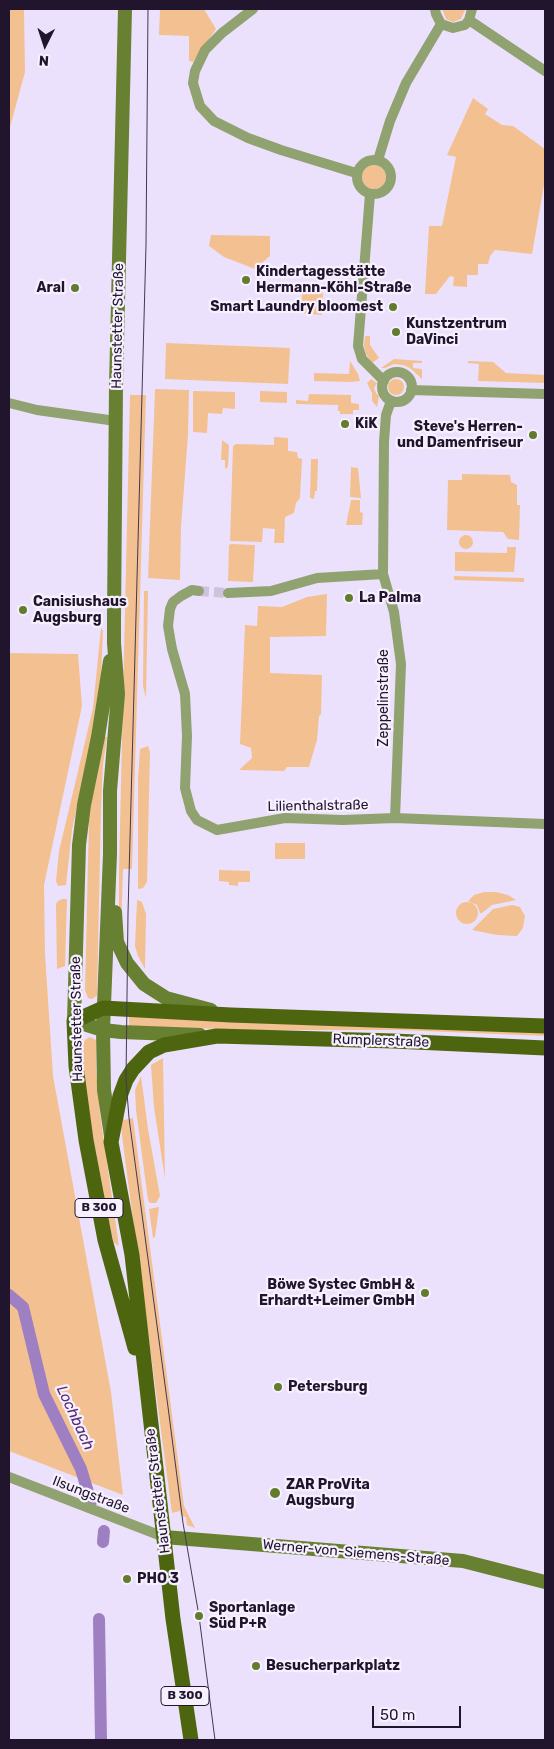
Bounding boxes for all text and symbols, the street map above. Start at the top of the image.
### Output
north arrow [20,20,70,70]
text: N [38,52,50,69]
street label: Haunstetter Straße [109,263,127,389]
place label: Kindertagesstätte Hermann-Köhl-Straße [256,264,412,296]
marker: Kindertagesstätte Hermann-Köhl-Straße [240,274,252,286]
place label: Aral [36,280,65,296]
marker: Aral [69,282,81,294]
place label: Smart Laundry bloomest [210,299,383,315]
marker: Smart Laundry bloomest [387,301,399,313]
place label: Kunstzentrum DaVinci [406,316,507,348]
marker: Kunstzentrum DaVinci [390,326,402,338]
place label: KiK [355,416,378,432]
marker: KiK [339,418,351,430]
place label: Steve's Herren- und Damenfriseur [397,419,523,452]
marker: Steve's Herren- und Damenfriseur [527,429,539,441]
place label: La Palma [359,590,421,606]
marker: La Palma [343,592,355,604]
place label: Canisiushaus Augsburg [33,594,127,626]
marker: Canisiushaus Augsburg [17,604,29,616]
street label: Zeppelinstraße [376,649,392,747]
street label: Lilienthalstraße [267,797,369,815]
street label: Haunstetter Straße [68,956,86,1082]
street label: Rumplerstraße [332,1031,430,1051]
road number: B 300 [75,1198,123,1218]
place label: Böwe Systec GmbH & Erhardt+Leimer GmbH [259,1277,415,1310]
marker: Böwe Systec GmbH & Erhardt+Leimer GmbH [419,1287,431,1299]
place label: Petersburg [288,1379,368,1395]
marker: Petersburg [272,1381,284,1393]
water label: Lochbach [52,1383,98,1453]
street label: Haunstetter Straße [142,1428,174,1554]
street label: Ilsungstraße [50,1473,132,1517]
place label: ZAR ProVita Augsburg [286,1477,370,1510]
marker: ZAR ProVita Augsburg [268,1486,282,1500]
street label: Werner-von-Siemens-Straße [262,1536,450,1570]
place label: PHO 3 [137,1571,179,1587]
marker: PHO 3 [121,1573,133,1585]
place label: Sportanlage Süd P+R [209,1600,295,1632]
marker: Sportanlage Süd P+R [193,1610,205,1622]
place label: Besucherparkplatz [266,1658,400,1674]
marker: Besucherparkplatz [250,1660,262,1672]
road number: B 300 [161,1686,209,1705]
scale bar [374,1696,463,1728]
text: 50 m [380,1706,415,1724]

